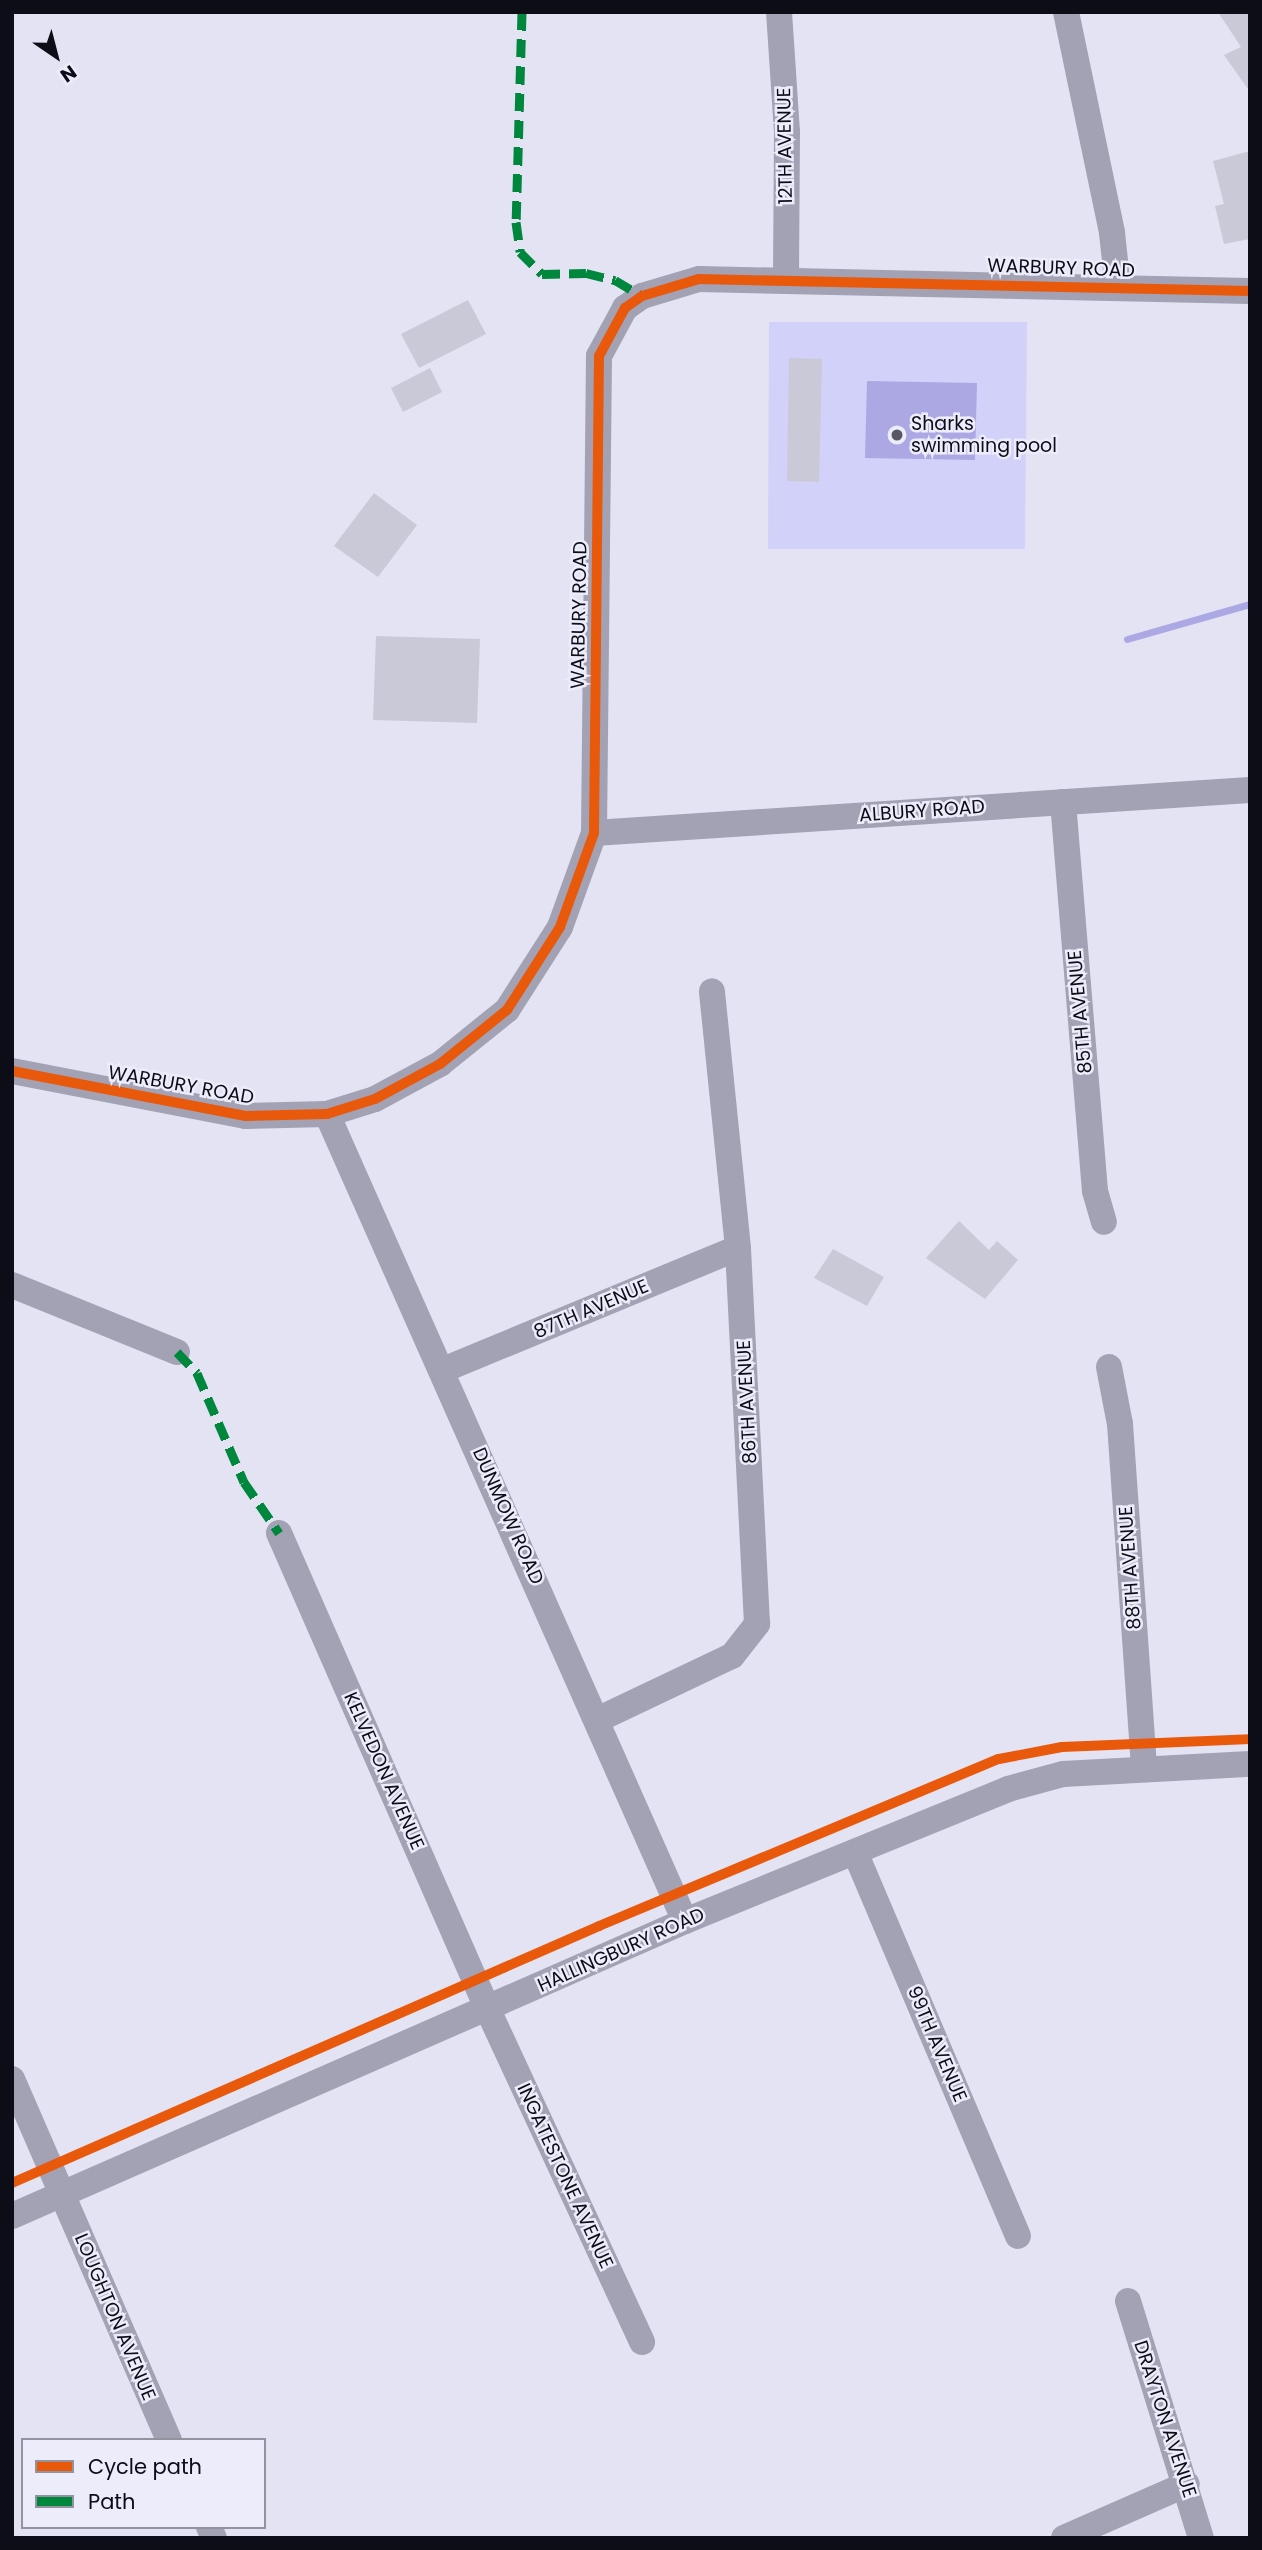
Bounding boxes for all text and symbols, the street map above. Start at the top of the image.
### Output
north arrow [21,21,91,91]
text: N [55,58,82,89]
street label: 12TH AVENUE [773,87,797,205]
street label: WARBURY ROAD [987,254,1135,282]
place label: Sharks swimming pool [911,413,1057,457]
marker: Sharks swimming pool [889,427,905,443]
street label: WARBURY ROAD [566,541,592,689]
street label: ALBURY ROAD [858,795,986,827]
street label: 85TH AVENUE [1063,949,1097,1075]
street label: WARBURY ROAD [106,1061,256,1109]
street label: 87TH AVENUE [530,1275,652,1343]
street label: 86TH AVENUE [732,1340,762,1464]
street label: DUNMOW ROAD [468,1444,548,1588]
street label: 88TH AVENUE [1114,1505,1146,1631]
street label: KELVEDON AVENUE [339,1689,429,1853]
street label: HALLINGBURY ROAD [534,1903,708,1997]
street label: 99TH AVENUE [902,1983,972,2105]
street label: INGATESTONE AVENUE [512,2080,618,2272]
street label: LOUGHTON AVENUE [70,2230,160,2404]
street label: DRAYTON AVENUE [1129,2338,1201,2500]
legend [21,2438,266,2529]
text: Cycle path [88,2452,202,2481]
text: Path [88,2487,135,2516]

